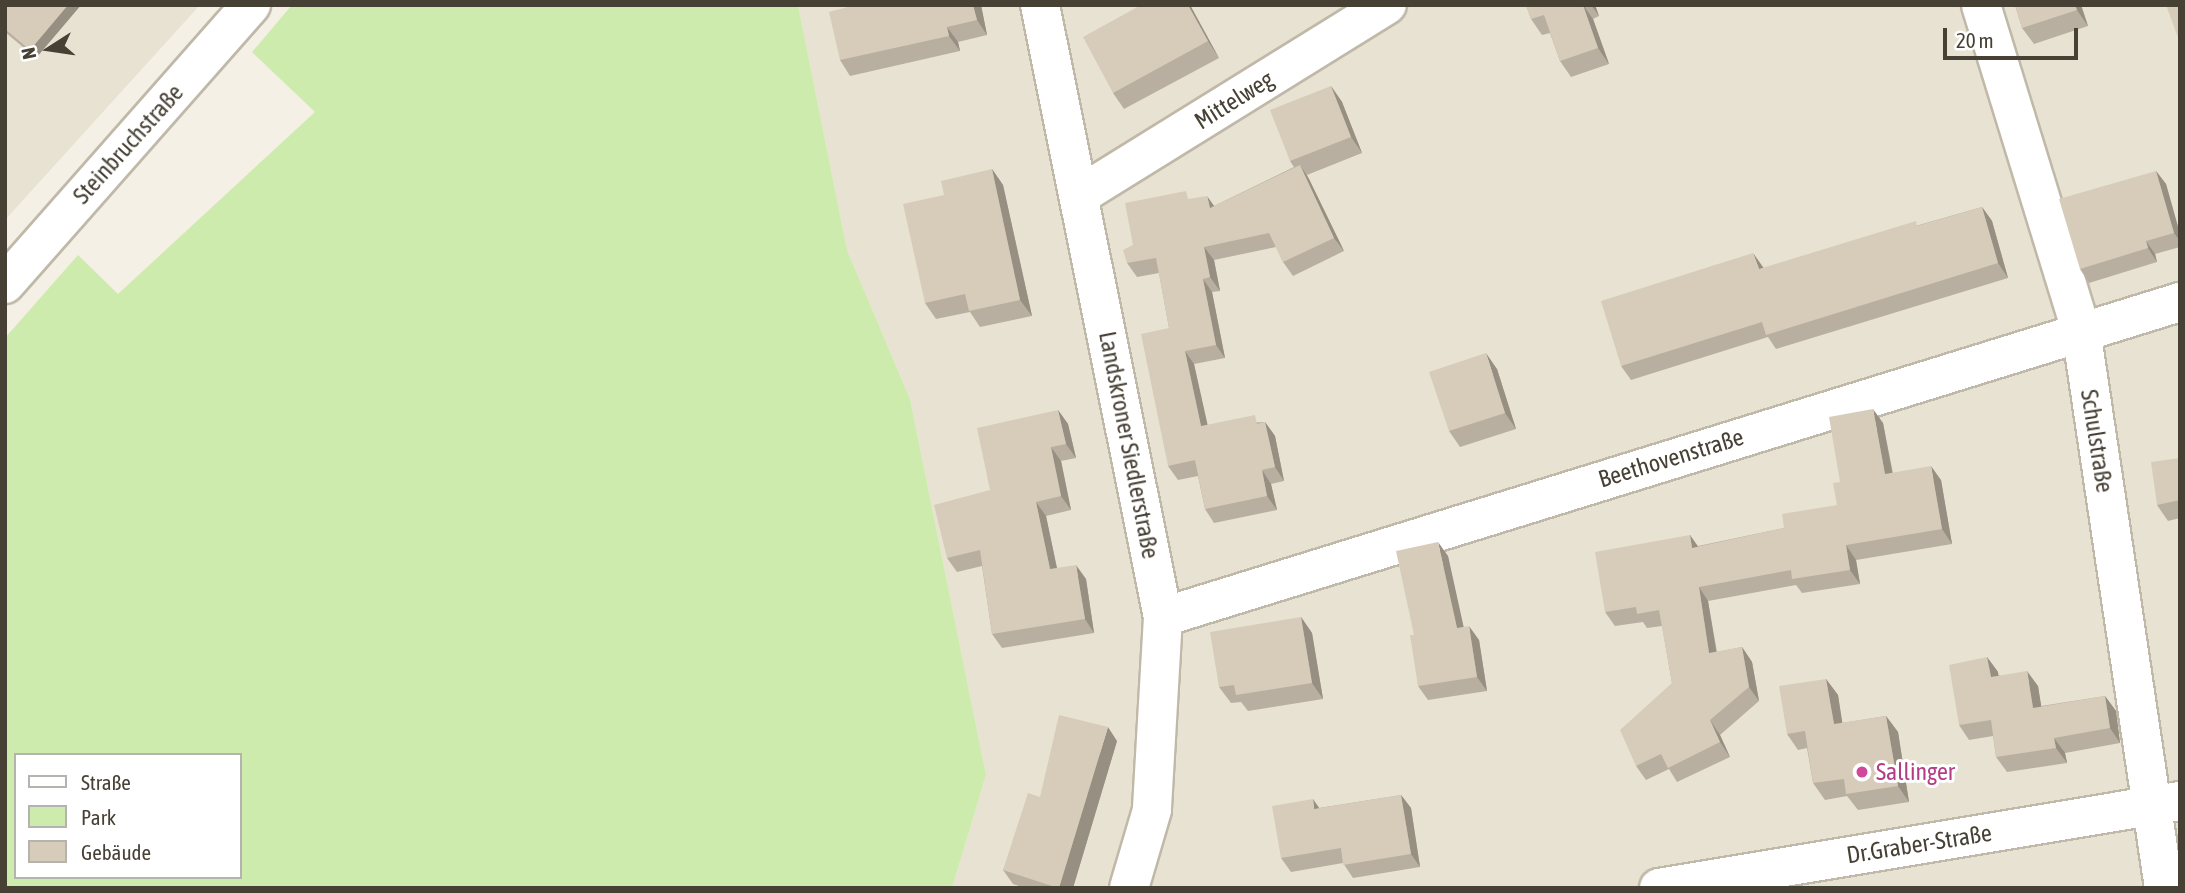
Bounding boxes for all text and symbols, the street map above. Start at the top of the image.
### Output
north arrow [14,14,84,84]
scale bar [1947,14,2082,58]
text: 20 m [1956,28,1994,52]
text: N [17,46,40,61]
street label: Mittelweg [1189,65,1279,135]
street label: Steinbruchstraße [67,78,189,210]
street label: Landskroner Siedlerstraße [1093,329,1165,561]
street label: Schulstraße [2075,387,2119,495]
street label: Beethovenstraße [1595,422,1747,494]
legend [14,753,242,879]
place label: Sallinger [1876,758,1955,786]
marker: Sallinger [1854,764,1870,780]
text: Straße [81,770,131,794]
text: Park [81,805,116,829]
street label: Dr.Graber-Straße [1844,818,1994,870]
text: Gebäude [81,840,151,864]

